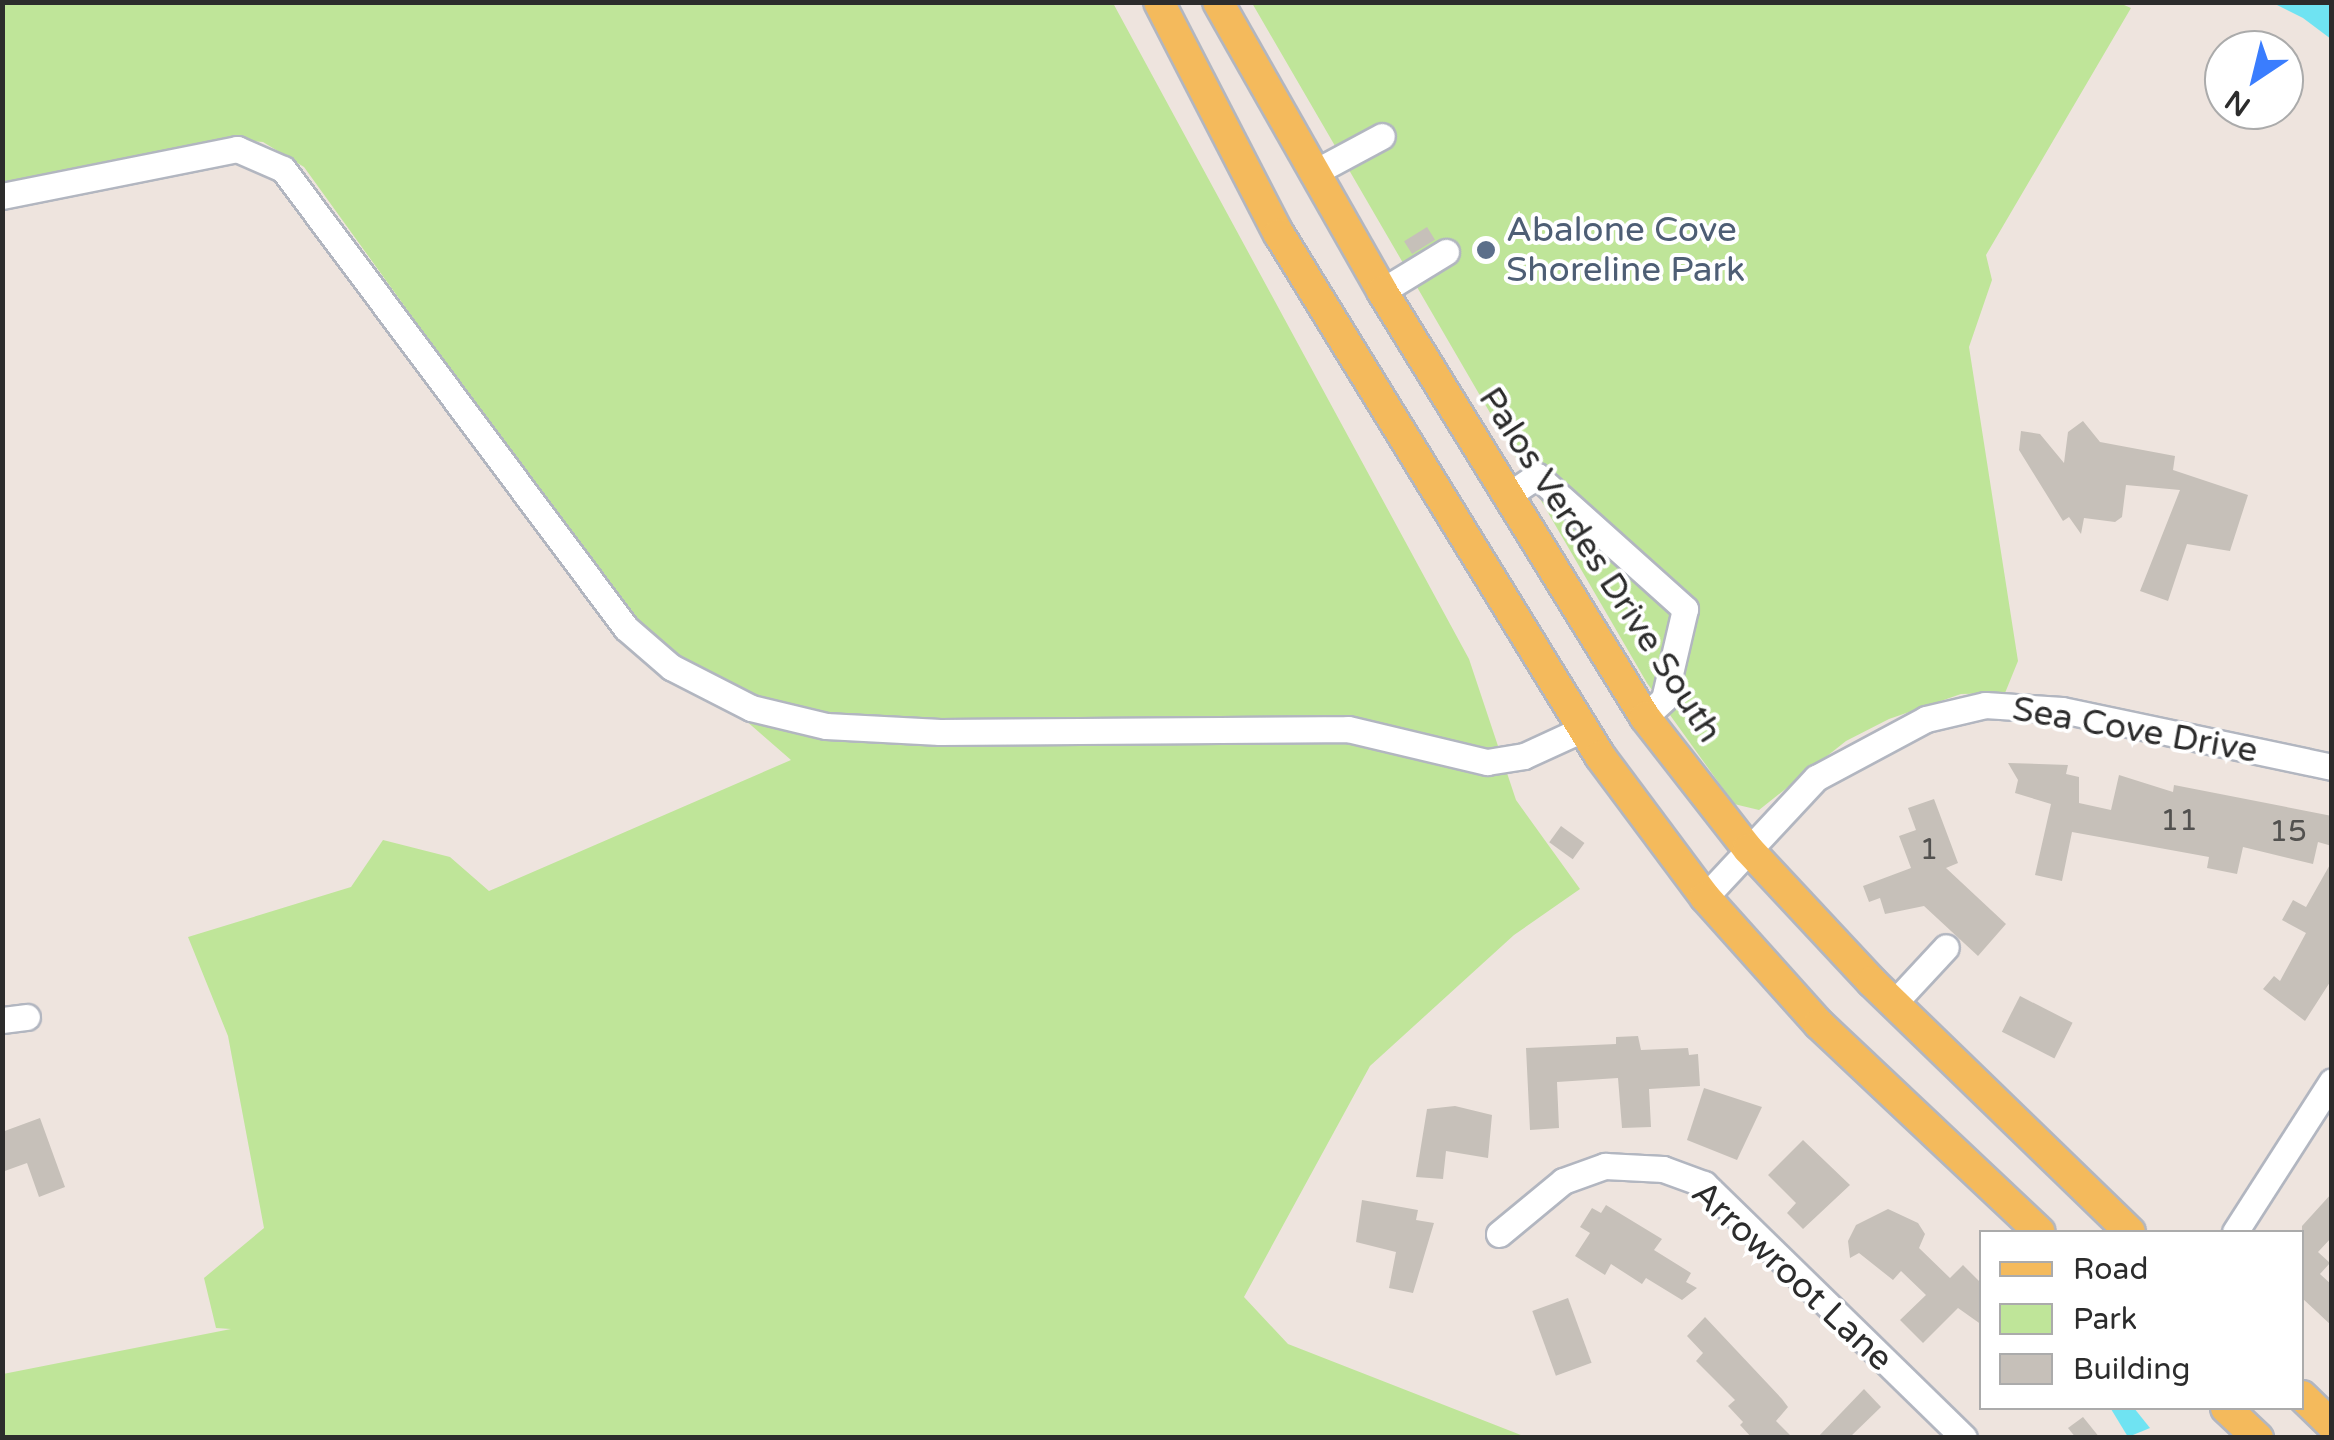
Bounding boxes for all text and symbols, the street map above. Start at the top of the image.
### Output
north arrow [2204,30,2304,130]
text: N [2219,83,2257,123]
place label: Abalone Cove Shoreline Park [1506,209,1745,291]
marker: Abalone Cove Shoreline Park [1475,239,1497,261]
street label: Palos Verdes Drive South [1469,379,1731,751]
street label: Sea Cove Drive [2009,688,2261,772]
house number: 11 [2160,803,2198,839]
house number: 15 [2269,814,2307,850]
house number: 1 [1920,832,1938,868]
street label: Arrowroot Lane [1683,1172,1901,1380]
legend [1979,1230,2304,1410]
text: Road [2073,1251,2148,1288]
text: Park [2073,1301,2137,1338]
text: Building [2073,1351,2190,1388]

